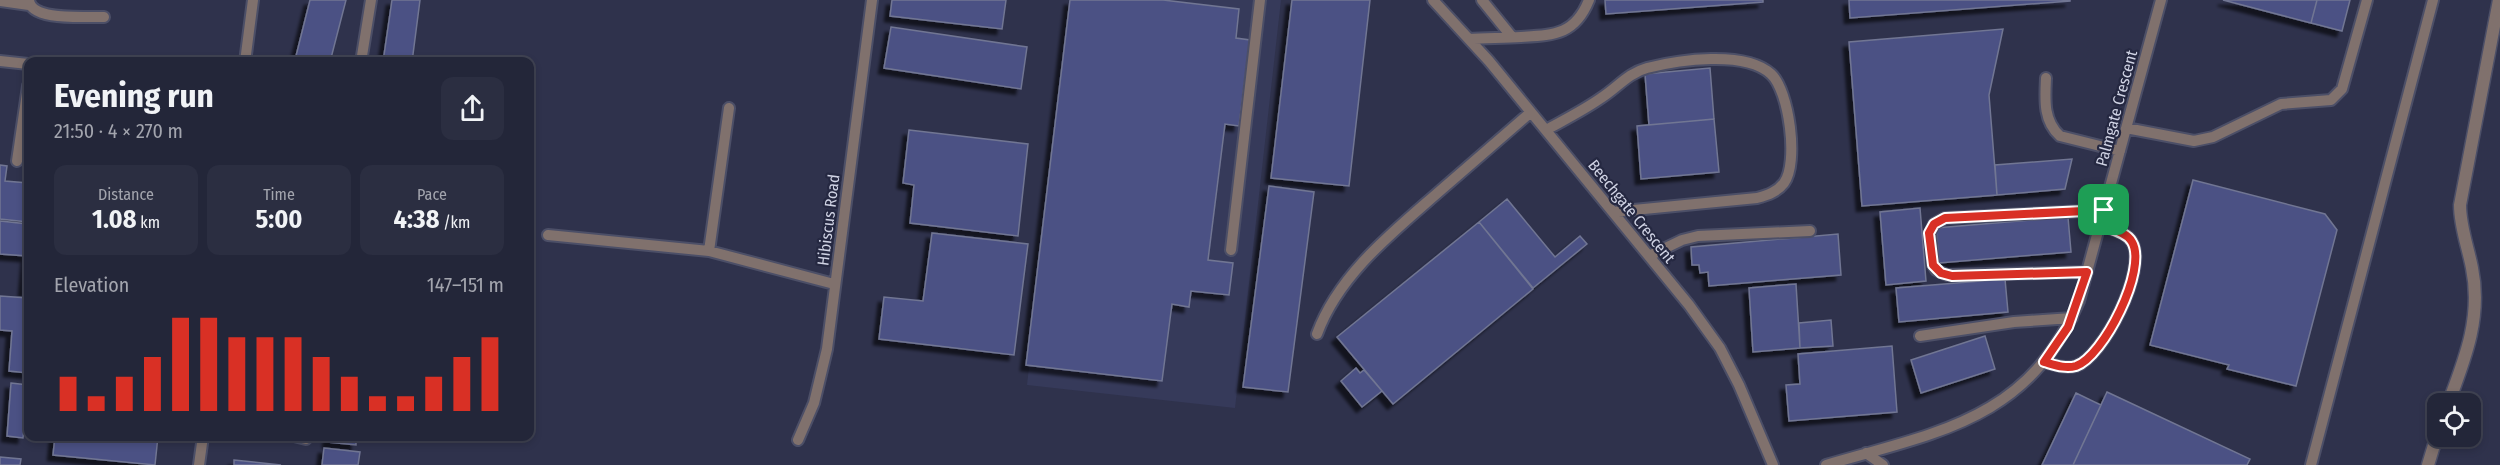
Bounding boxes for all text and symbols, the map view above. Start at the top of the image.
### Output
street label: Palmgate Crescent [2092,47,2141,168]
text: Evening run [54,76,214,116]
button: share [441,77,504,140]
text: 21:50 · 4 × 270 m [54,119,183,143]
street label: Beechgate Crescent [1584,156,1680,267]
street label: Hibiscus Road [813,173,844,267]
pin [2078,184,2129,235]
text: Distance [98,185,154,204]
text: Time [263,185,295,204]
text: Pace [417,185,447,204]
icon: arrive [2087,193,2120,226]
text: 1.08 [92,204,136,235]
text: 5:00 [255,204,303,235]
text: 4:38 [394,204,439,235]
text: km [136,213,160,232]
text: /km [439,213,470,232]
text: Elevation [54,273,129,297]
text: 147–151 m [427,273,504,297]
map controls [2427,393,2481,447]
button: locate [2427,393,2481,447]

